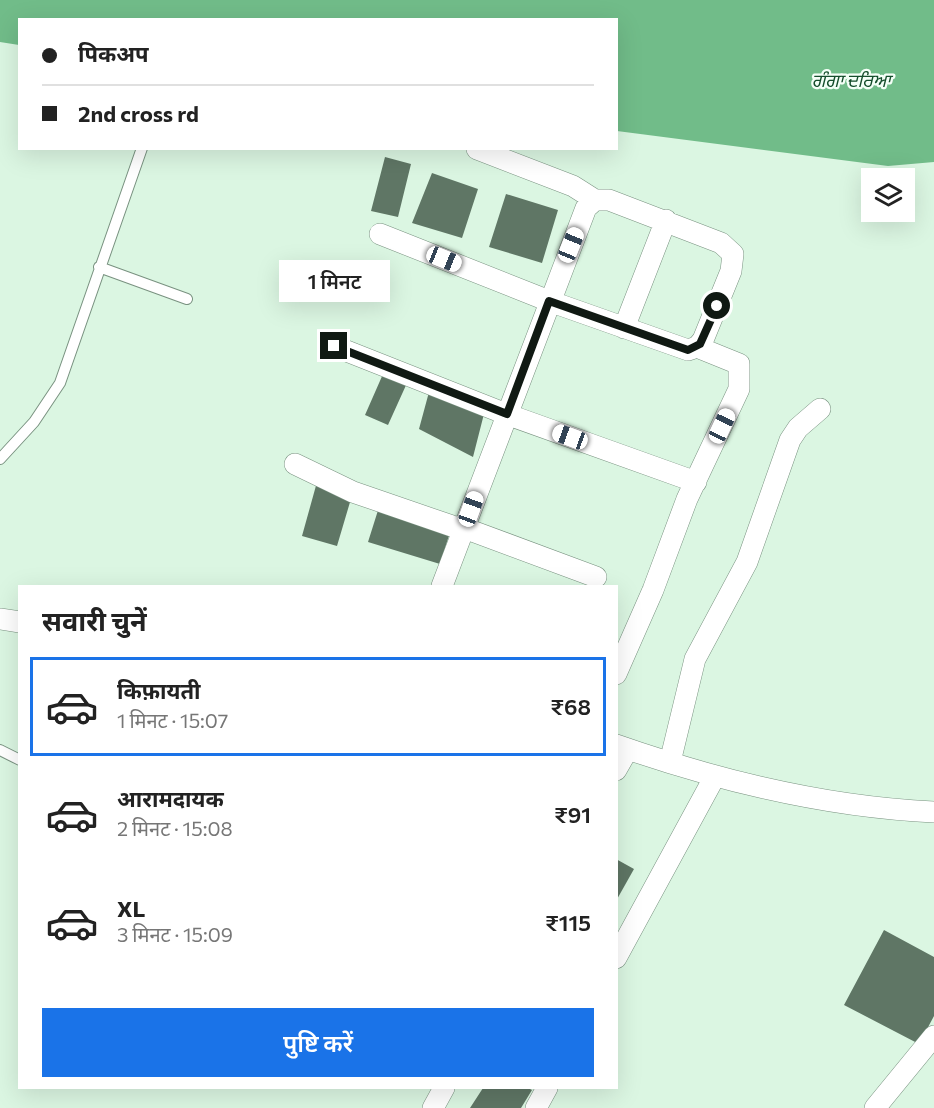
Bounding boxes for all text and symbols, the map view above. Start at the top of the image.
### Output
text: पिकअप [78,40,149,67]
water label: ਗੰਗਾ ਦਰਿਆ [812,69,894,91]
text: 2nd cross rd [78,100,199,127]
map controls [861,168,915,222]
button: layers [861,168,915,222]
car [556,225,586,265]
car [424,244,464,274]
callout: 1 मिनट [278,259,389,301]
text: 1 मिनट [308,269,361,293]
route start [703,292,730,319]
route end [320,332,347,359]
car [706,406,738,446]
car [550,422,590,452]
car [456,489,486,529]
text: सवारी चुनें [42,604,147,637]
text: किफ़ायती [117,677,201,704]
icon: car [45,680,99,734]
text: ₹68 [551,693,591,720]
text: 1 मिनट · 15:07 [117,708,228,732]
text: आरामदायक [117,785,224,812]
icon: car [45,788,99,842]
text: ₹91 [554,801,591,828]
text: 2 मिनट · 15:08 [117,816,233,840]
text: XL [117,895,145,922]
icon: car [45,896,99,950]
text: ₹115 [545,909,591,936]
text: 3 मिनट · 15:09 [117,922,233,946]
button: पुष्टि करें [42,1008,594,1077]

